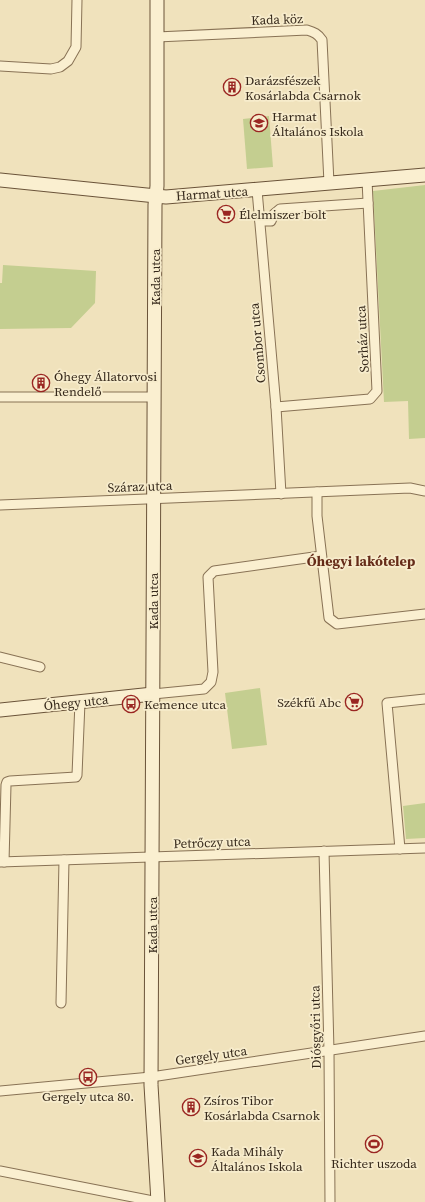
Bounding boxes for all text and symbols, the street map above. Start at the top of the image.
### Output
street label: Kada köz [251,10,303,29]
place label: Darázsfészek Kosárlabda Csarnok [245,72,362,104]
building icon: Darázsfészek Kosárlabda Csarnok [222,77,242,97]
place label: Harmat Általános Iskola [272,108,364,140]
school or university icon: Harmat Általános Iskola [249,113,269,133]
street label: Harmat utca [175,182,249,205]
supermarket icon: Élelmiszer bolt [216,204,236,224]
place label: Élelmiszer bolt [239,206,327,223]
street label: Kada utca [147,248,164,305]
street label: Csombor utca [245,302,269,384]
street label: Sorház utca [352,305,373,373]
place label: Óhegy Állatorvosi Rendelő [54,368,157,400]
building icon: Óhegy Állatorvosi Rendelő [31,373,51,393]
street label: Száraz utca [107,477,173,496]
district label: Óhegyi lakótelep [307,551,416,571]
street label: Kada utca [145,572,162,629]
street label: Óhegy utca [43,691,110,714]
supermarket icon: Székfű Abc [344,692,364,712]
bus stop icon: Kemence utca [121,694,141,714]
place label: Székfű Abc [277,694,341,711]
place label: Kemence utca [144,696,226,713]
street label: Petrőczy utca [173,833,251,852]
street label: Kada utca [144,896,161,953]
street label: Diósgyőri utca [306,985,325,1069]
street label: Gergely utca [174,1042,248,1069]
bus stop icon: Gergely utca 80. [78,1067,98,1087]
place label: Gergely utca 80. [42,1088,134,1105]
place label: Zsíros Tibor Kosárlabda Csarnok [204,1092,321,1124]
building icon: Zsíros Tibor Kosárlabda Csarnok [181,1097,201,1117]
sports icon: Richter uszoda [364,1134,384,1154]
place label: Kada Mihály Általános Iskola [211,1143,303,1175]
school or university icon: Kada Mihály Általános Iskola [188,1148,208,1168]
place label: Richter uszoda [331,1155,417,1172]

